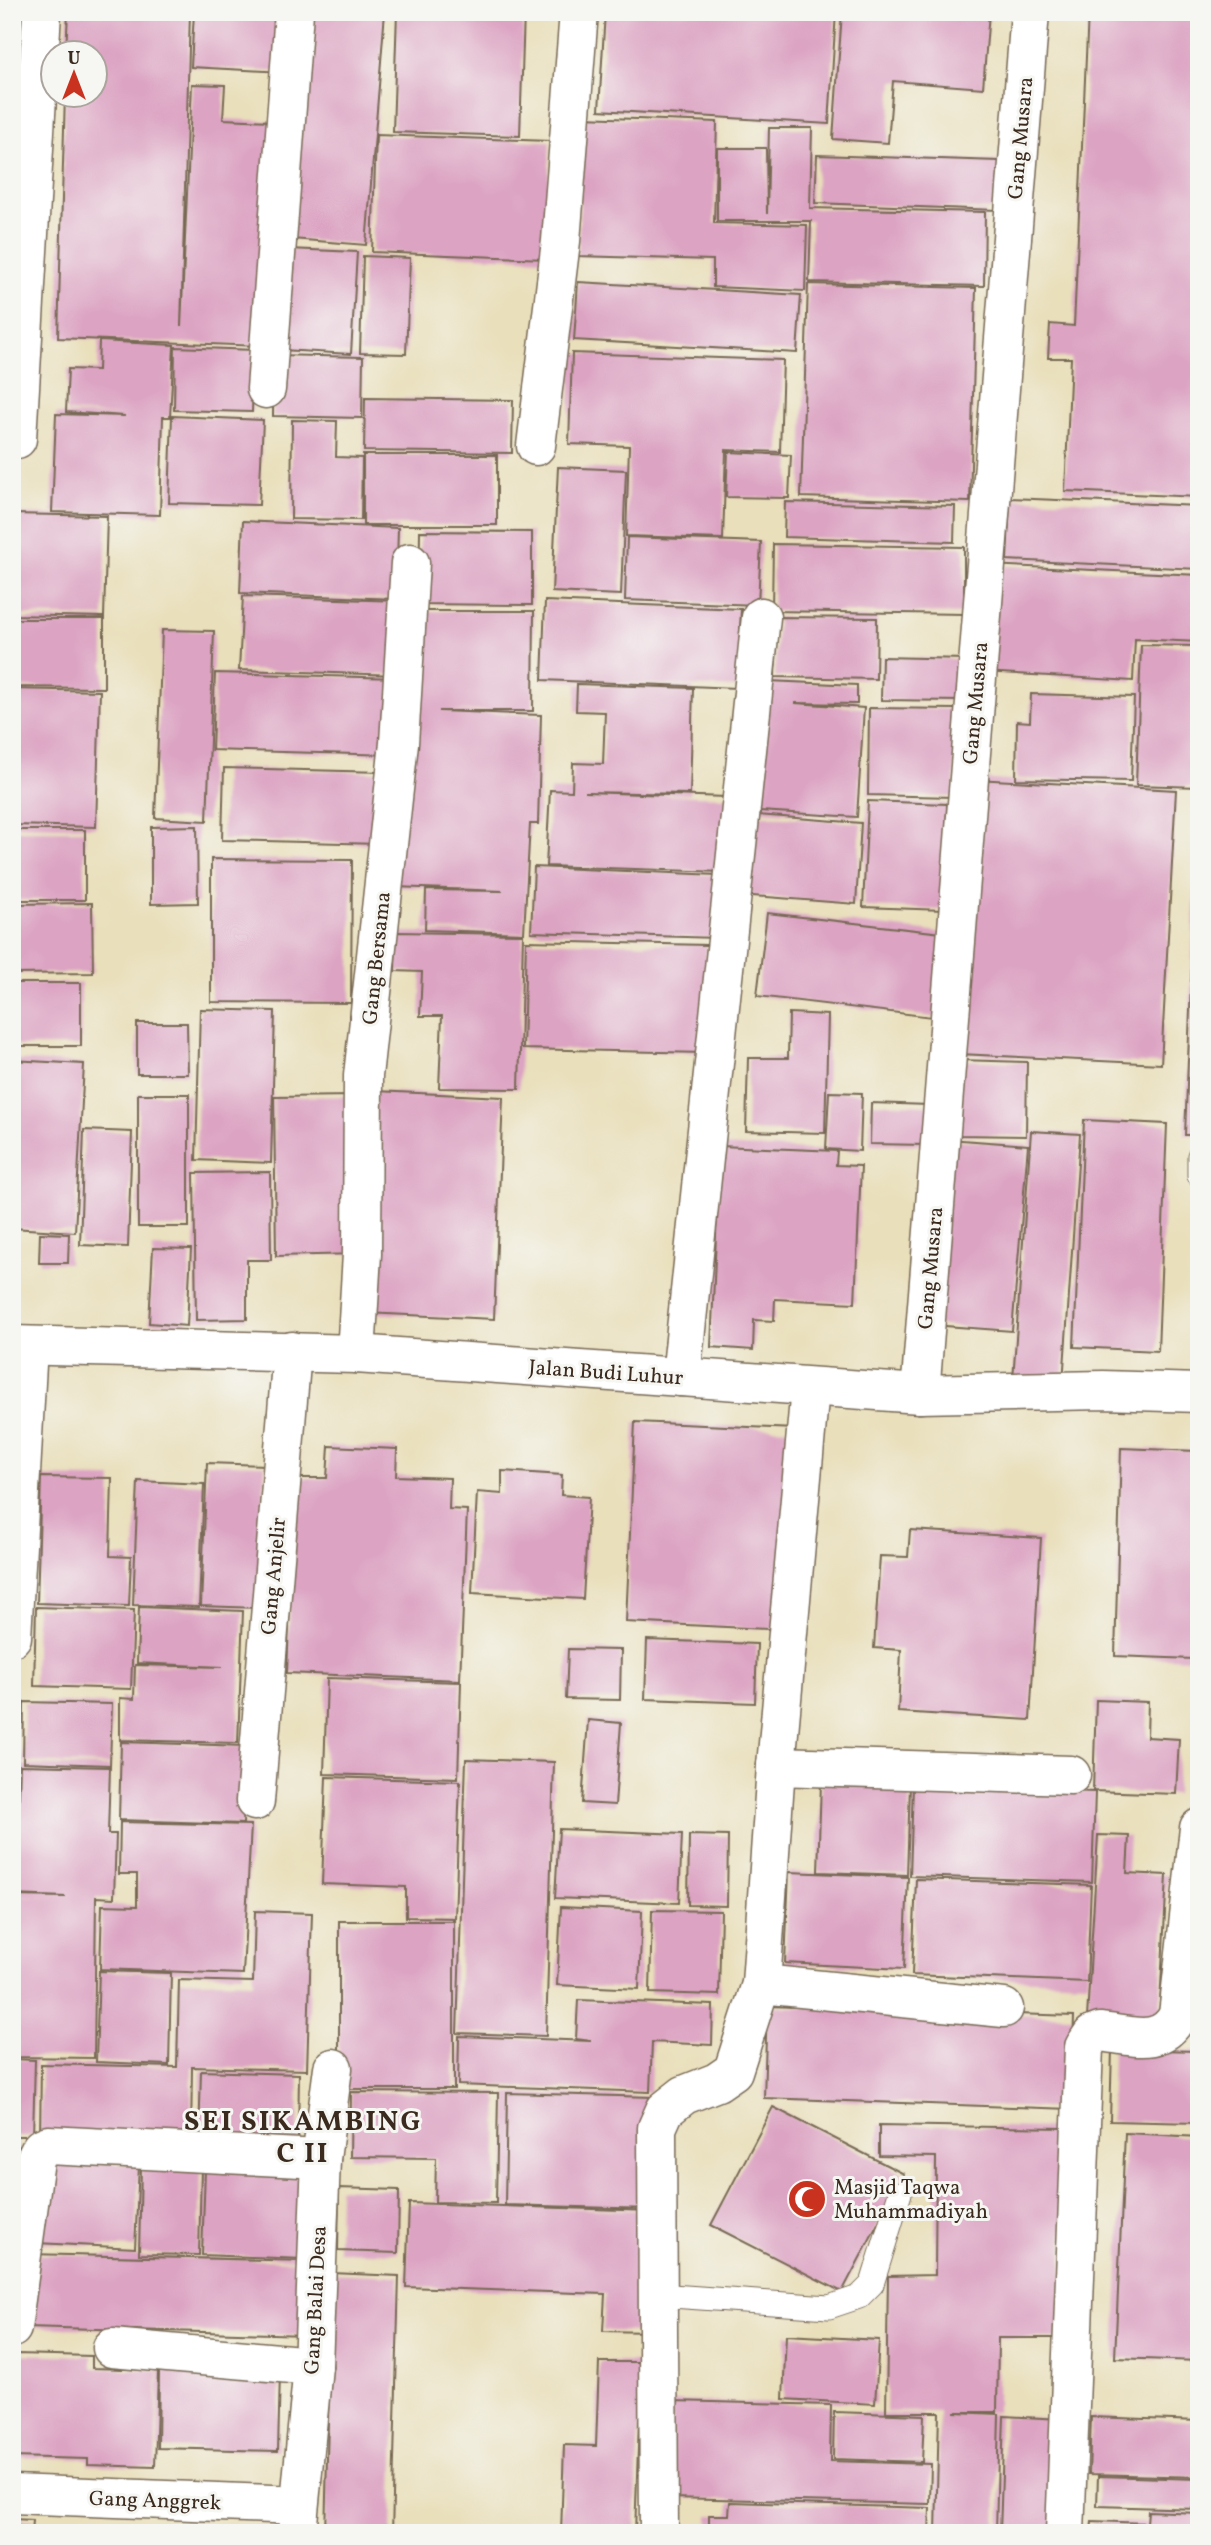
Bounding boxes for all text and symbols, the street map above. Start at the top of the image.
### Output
north arrow [38,38,108,108]
text: U [67,46,81,72]
street label: Gang Musara [1002,76,1041,201]
street label: Gang Musara [957,641,996,766]
street label: Gang Bersama [356,890,399,1026]
street label: Gang Musara [912,1206,951,1331]
street label: Jalan Budi Luhur [528,1354,684,1393]
street label: Gang Anjelir [255,1516,294,1636]
district label: SEI SIKAMBING C II [184,2103,422,2174]
place label: Masjid Taqwa Muhammadiyah [834,2174,988,2227]
mosque icon: Masjid Taqwa Muhammadiyah [786,2178,828,2220]
street label: Gang Balai Desa [298,2225,335,2375]
street label: Gang Anggrek [88,2485,222,2518]

